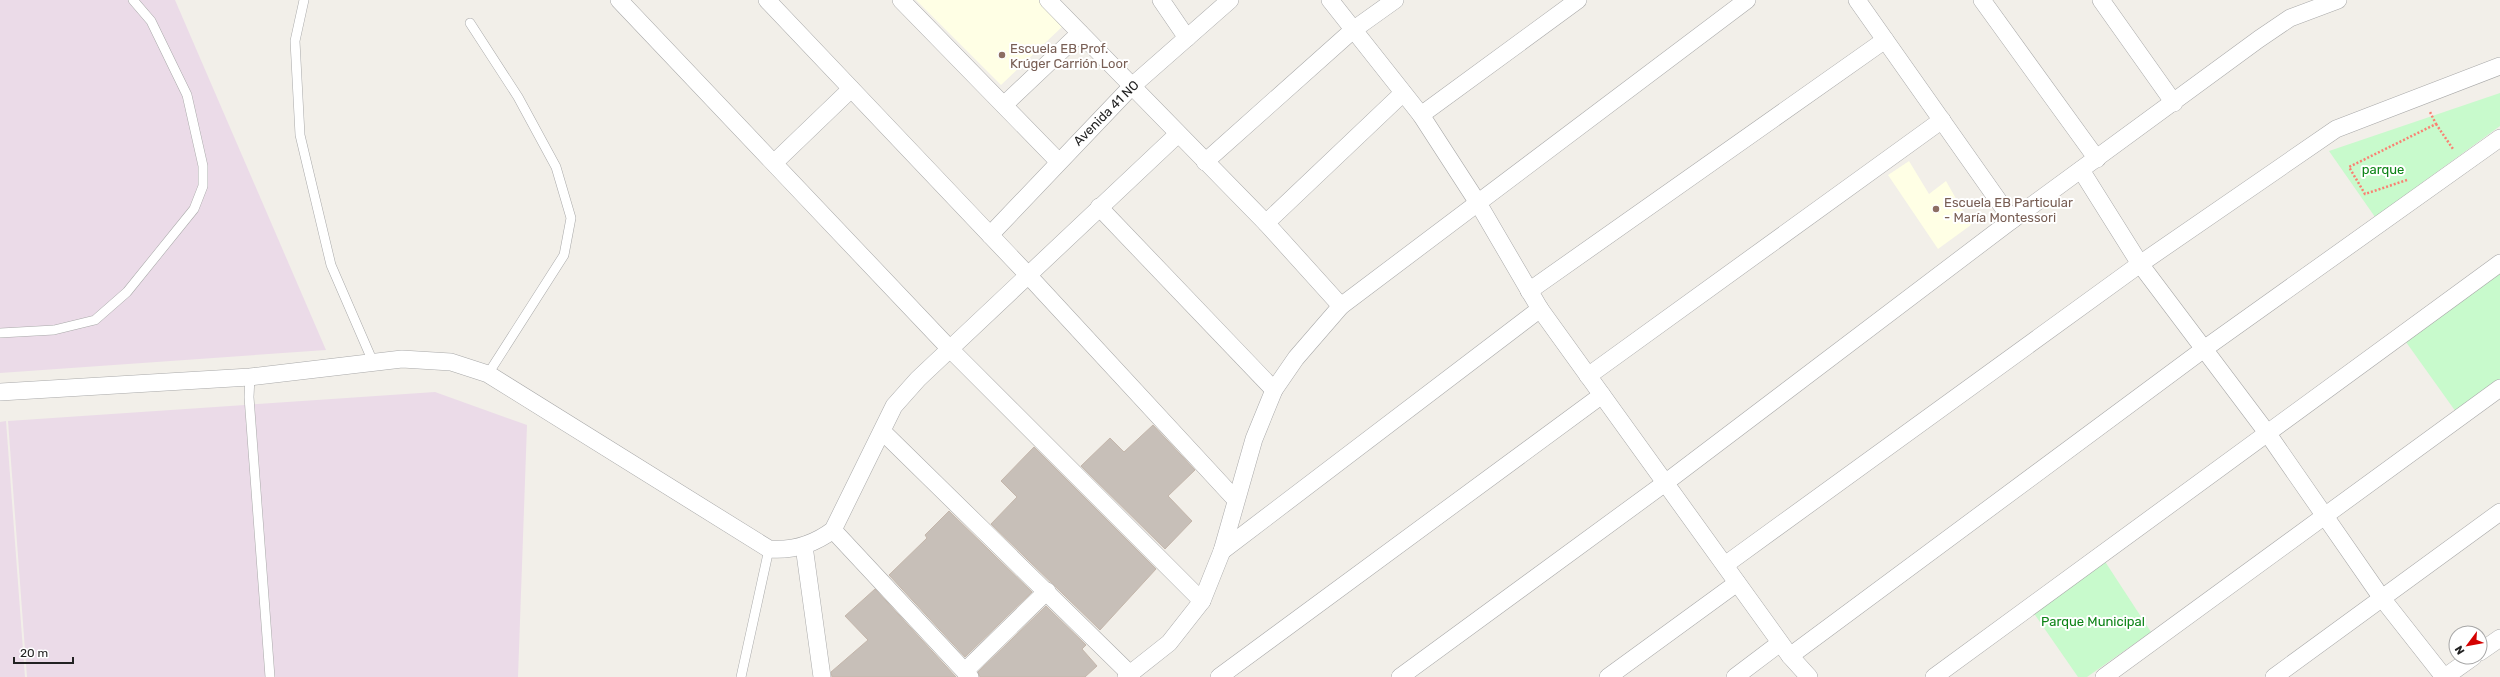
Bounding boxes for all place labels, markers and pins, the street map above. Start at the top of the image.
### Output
place label: Escuela EB Prof. Krúger Carrión Loor [1010,41,1128,72]
marker: Escuela EB Prof. Krúger Carrión Loor [997,50,1007,60]
place label: Escuela EB Particular - María Montessori [1944,195,2073,225]
marker: Escuela EB Particular - María Montessori [1931,204,1941,214]

